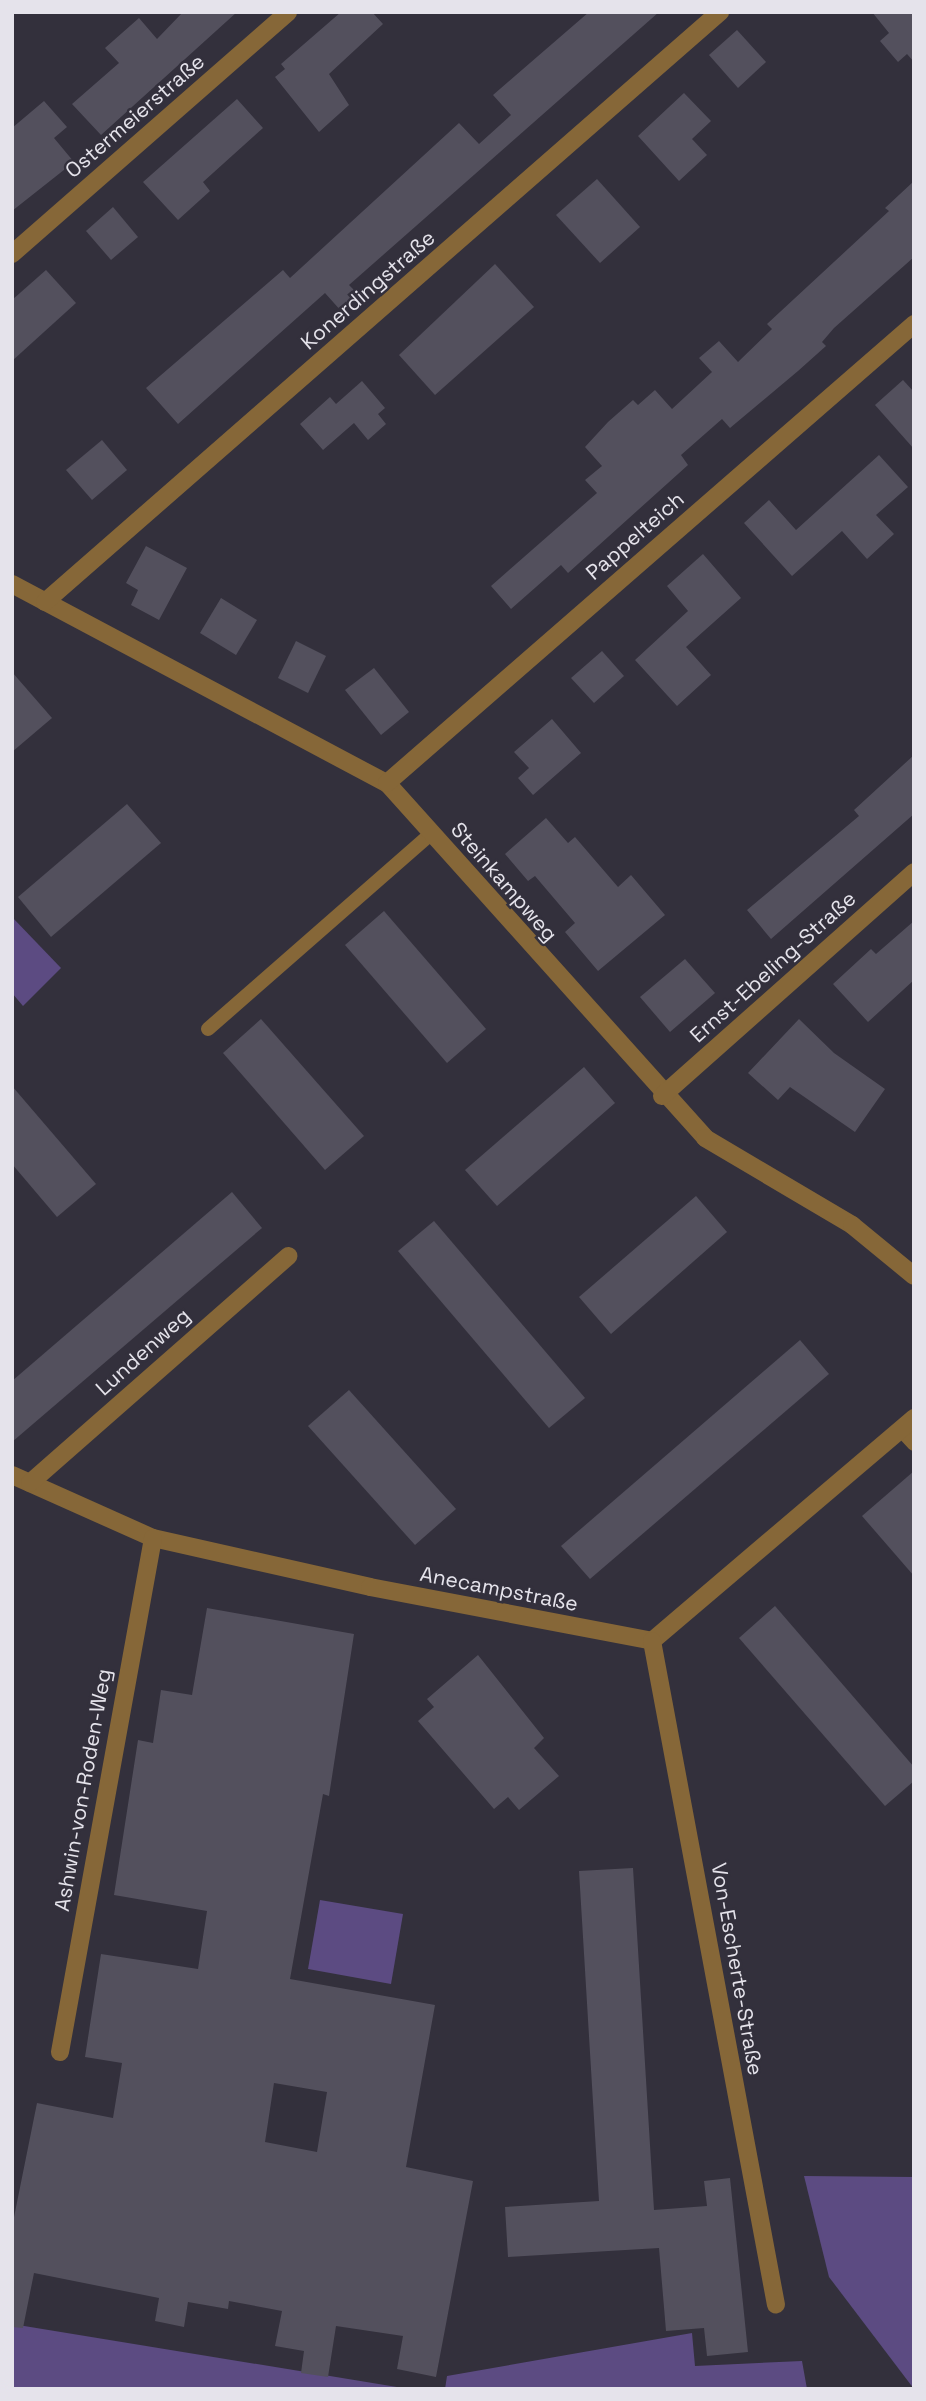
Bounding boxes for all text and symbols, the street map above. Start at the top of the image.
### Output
street label: Ostermeierstraße [60,49,210,183]
street label: Konerdingstraße [296,225,440,355]
street label: Pappelteich [581,487,689,585]
street label: Steinkampweg [445,817,563,947]
street label: Ernst-Ebeling-Straße [685,886,861,1048]
street label: Lundenweg [91,1303,195,1401]
street label: Anecampstraße [418,1561,580,1617]
street label: Ashwin-von-Roden-Weg [49,1667,117,1913]
street label: Von-Escherte-Straße [706,1861,768,2077]

